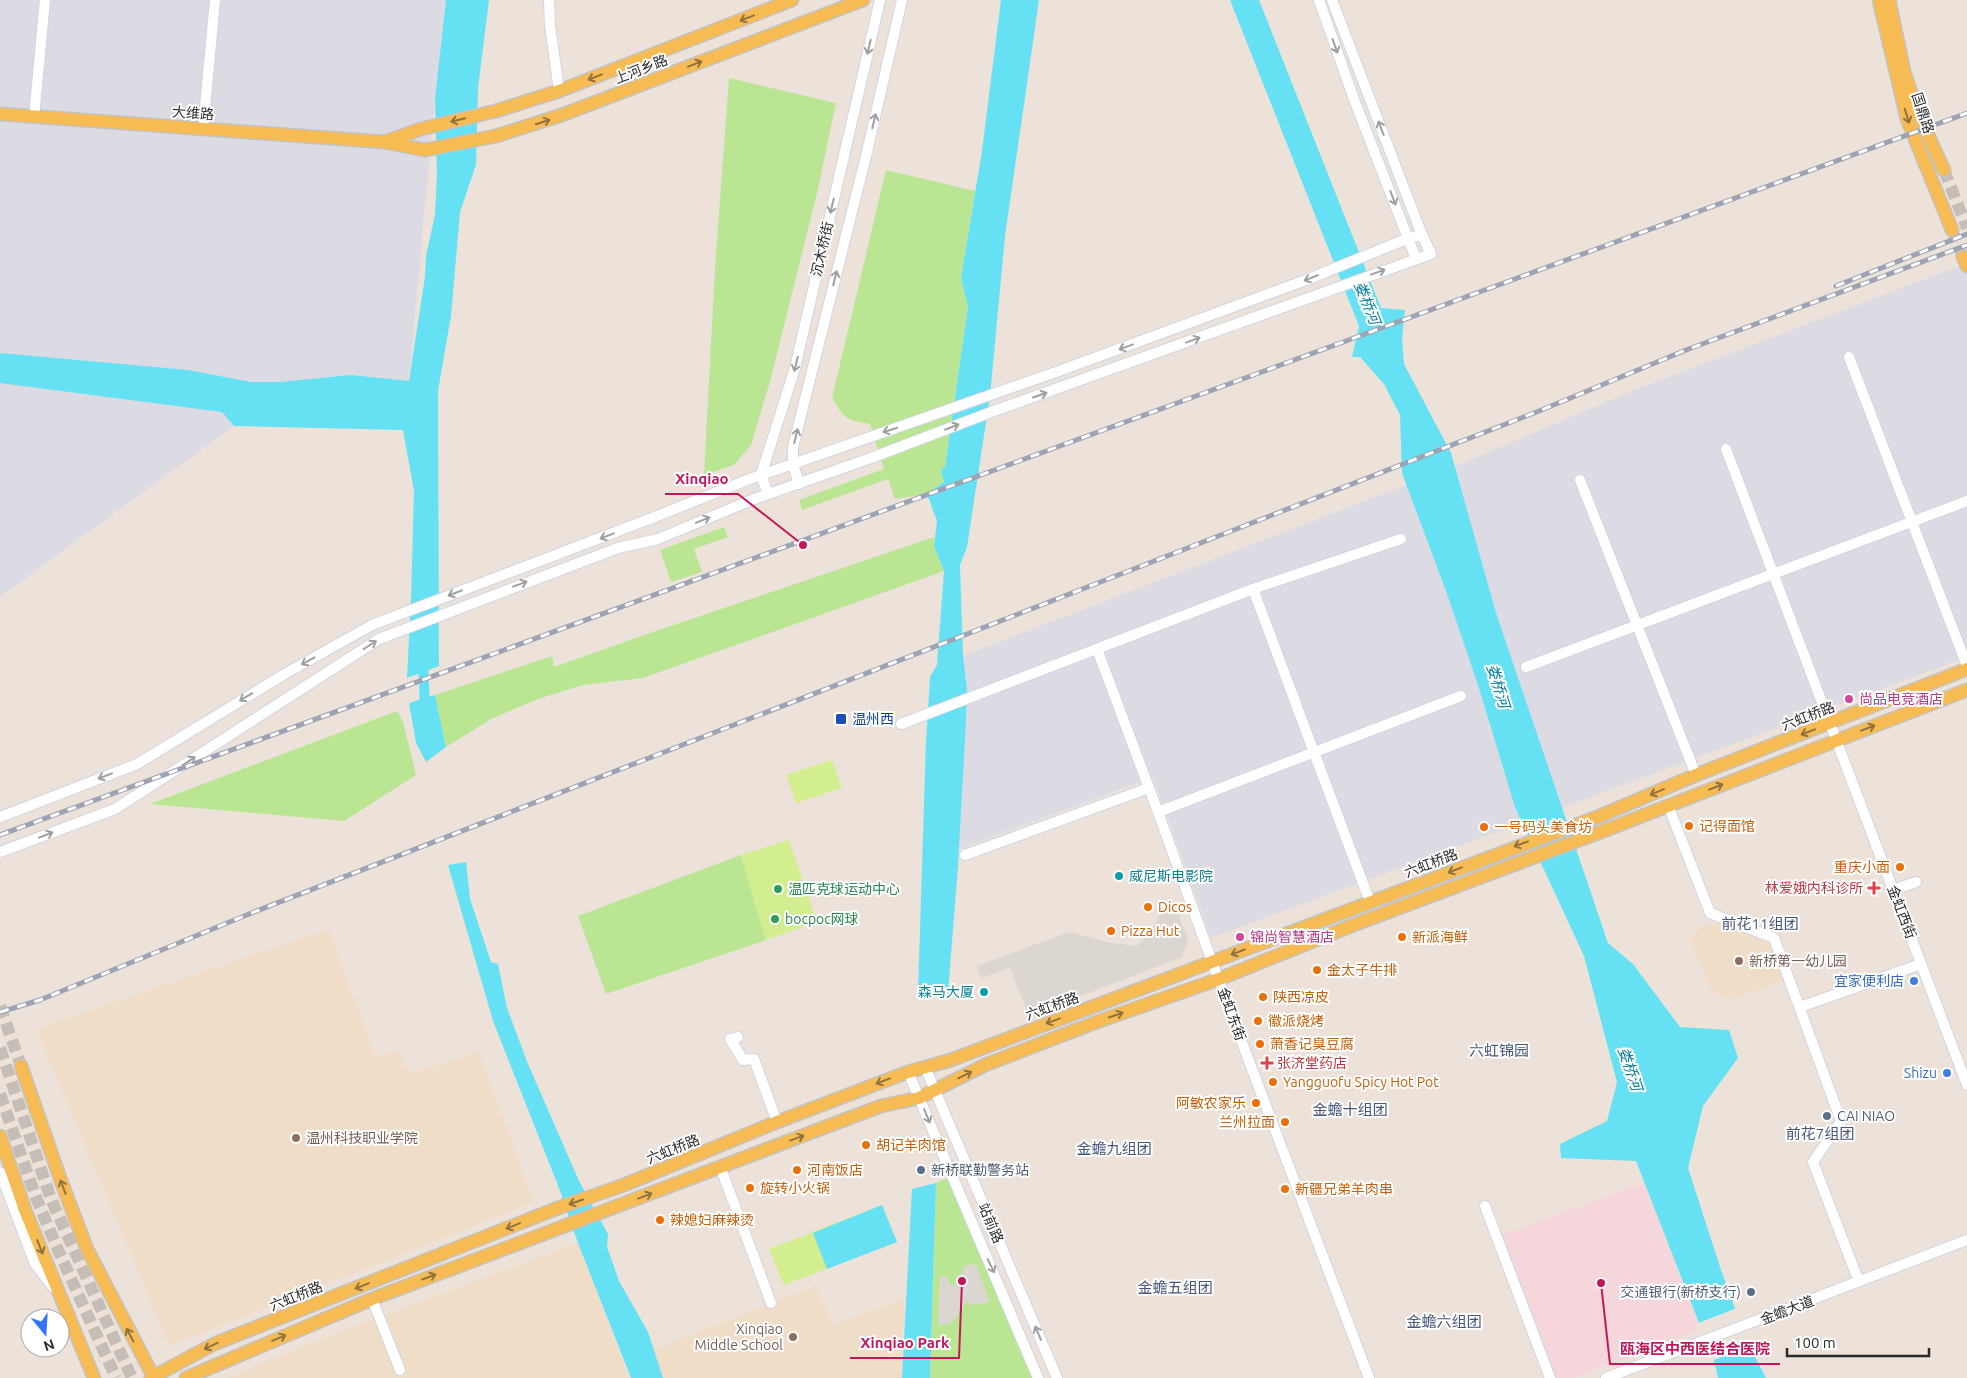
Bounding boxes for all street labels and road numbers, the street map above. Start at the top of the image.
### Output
street label: 上河乡路 [612,51,670,87]
street label: 国鼎路 [1909,91,1937,135]
street label: 大维路 [171,104,215,122]
street label: 沉木桥街 [808,220,836,278]
street label: 六虹桥路 [1779,698,1837,734]
street label: 六虹桥路 [1402,845,1460,881]
street label: 金虹西街 [1884,883,1920,941]
street label: 金虹东街 [1215,985,1249,1043]
street label: 六虹桥路 [1023,989,1081,1023]
street label: 六虹桥路 [644,1131,702,1167]
street label: 站前路 [975,1201,1007,1245]
street label: 六虹桥路 [267,1278,325,1314]
street label: 金蟾大道 [1758,1292,1816,1328]

